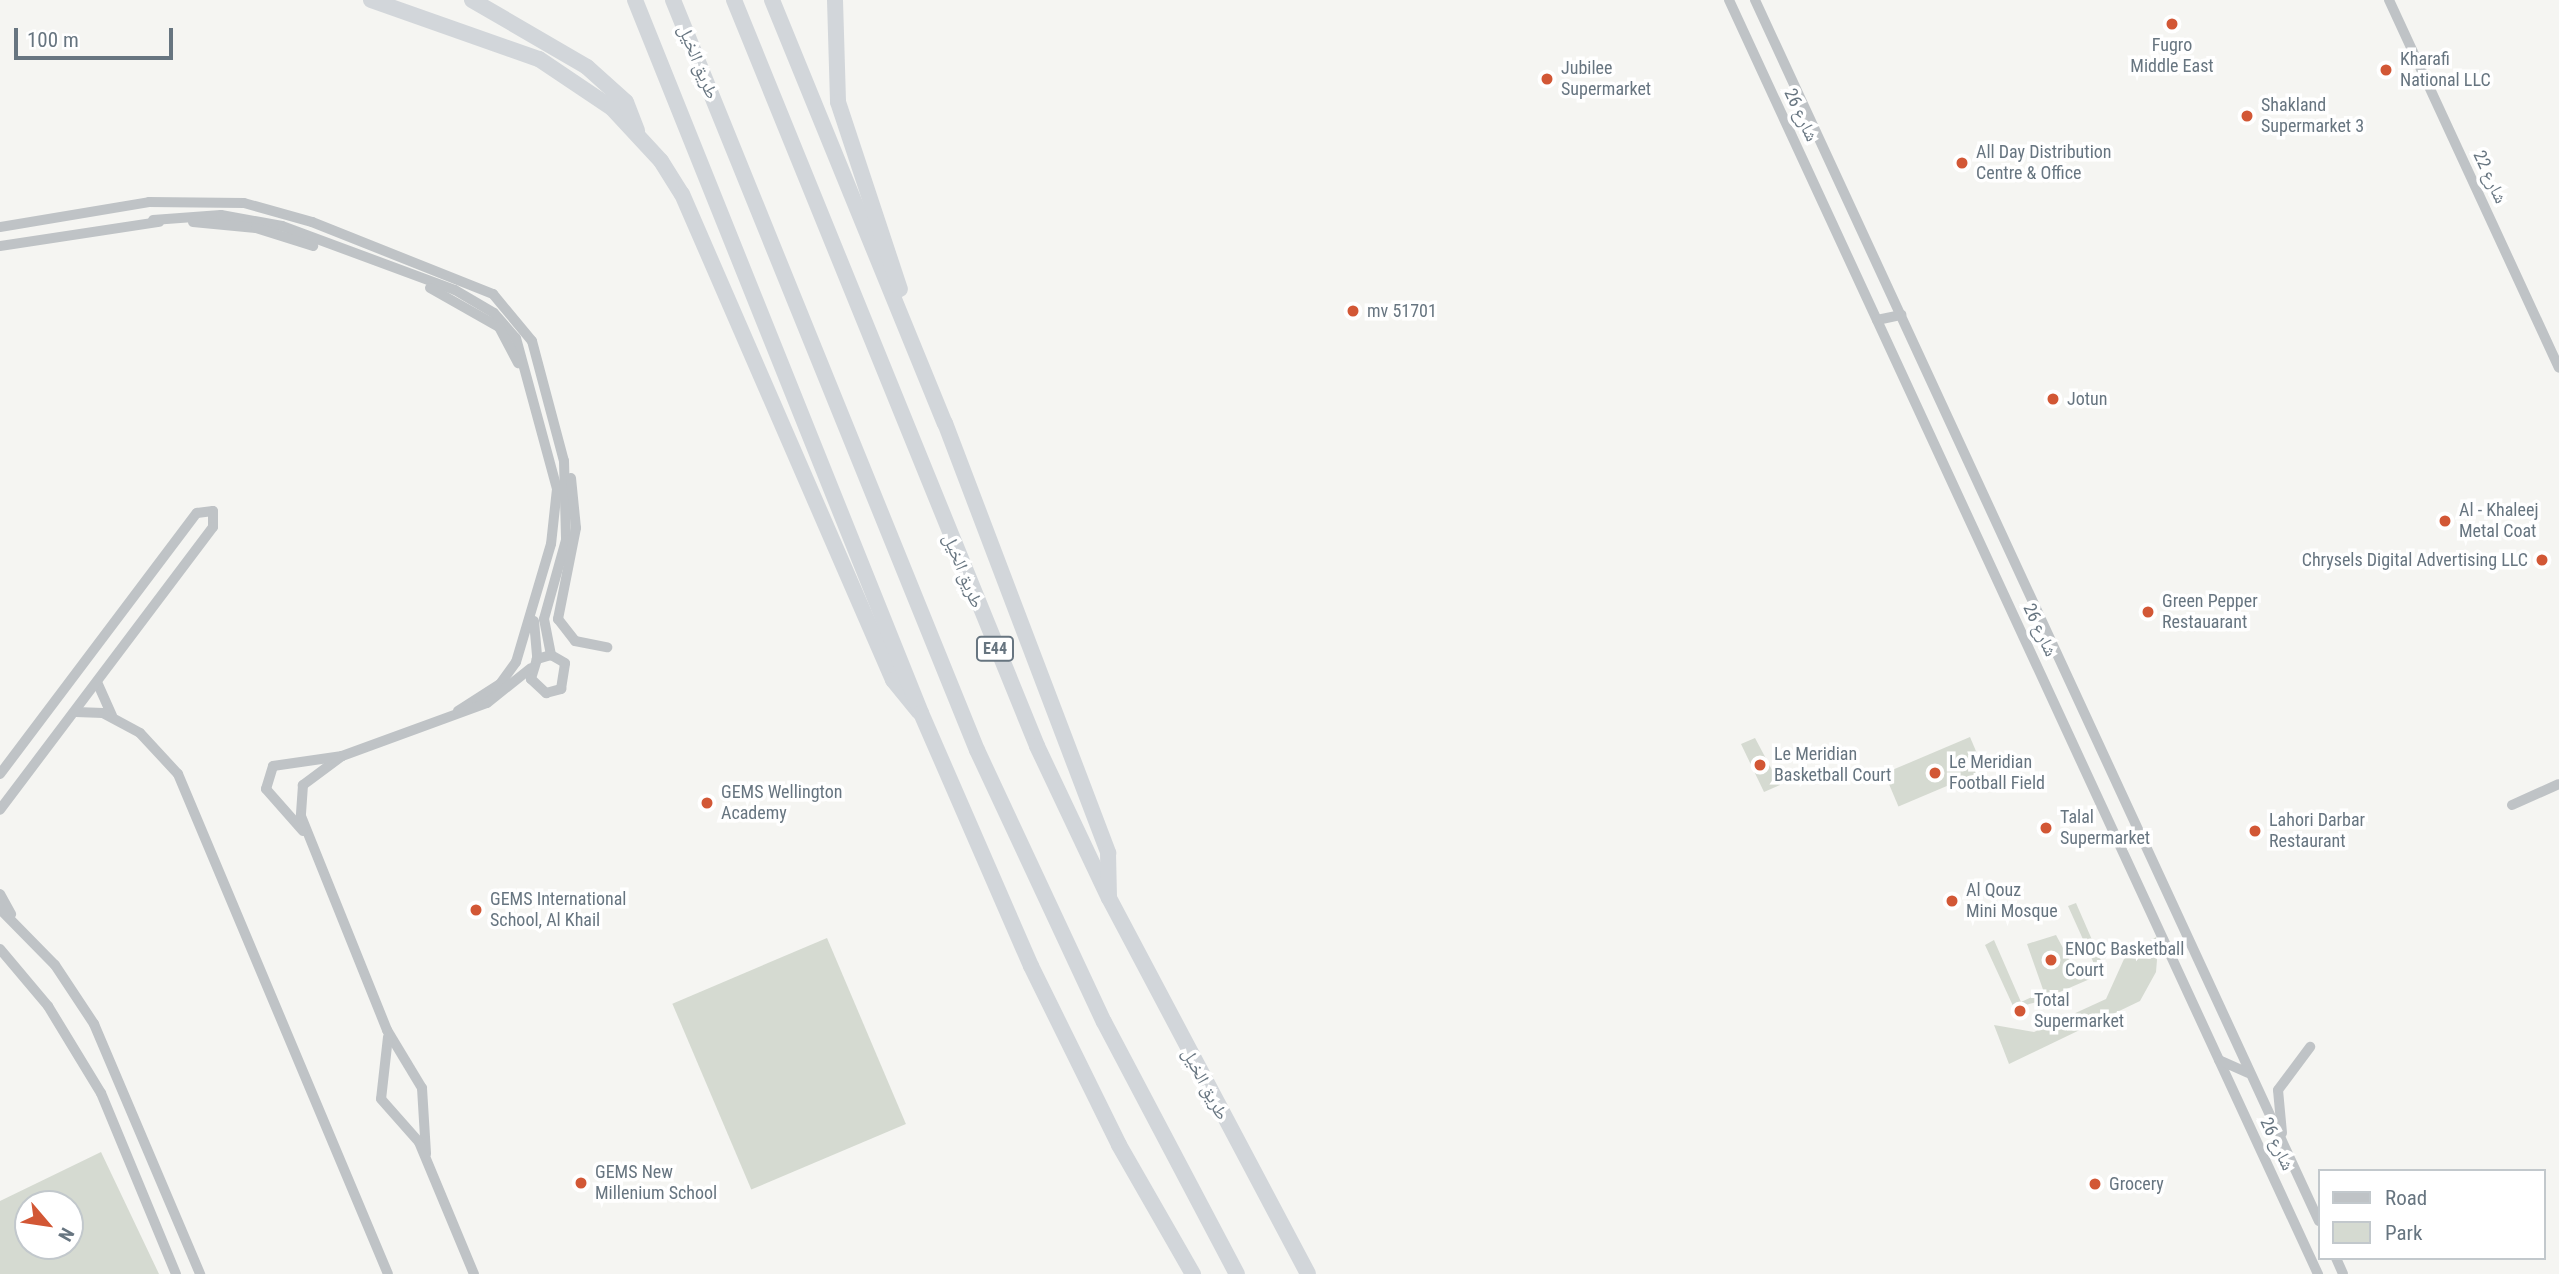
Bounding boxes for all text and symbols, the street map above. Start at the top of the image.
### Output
scale bar [18,14,177,58]
marker: Fugro Middle East [2164,16,2180,32]
street label: طريق الخيل [673,22,723,102]
text: 100 m [27,28,79,52]
place label: Fugro Middle East [2130,35,2214,78]
place label: Kharafi National LLC [2400,49,2491,92]
place label: Jubilee Supermarket [1561,58,1651,100]
marker: Kharafi National LLC [2378,62,2394,78]
marker: Jubilee Supermarket [1539,71,1555,87]
street label: شارع 26 [1779,85,1823,145]
place label: Shakland Supermarket 3 [2261,95,2364,138]
marker: Shakland Supermarket 3 [2239,108,2255,124]
place label: All Day Distribution Centre & Office [1976,142,2112,184]
street label: شارع 22 [2468,147,2512,207]
marker: All Day Distribution Centre & Office [1954,155,1970,171]
place label: mv 51701 [1367,300,1437,322]
marker: mv 51701 [1345,303,1361,319]
place label: Jotun [2067,388,2107,410]
marker: Jotun [2045,391,2061,407]
place label: Al - Khaleej Metal Coat [2459,500,2538,542]
marker: Al - Khaleej Metal Coat [2437,513,2453,529]
street label: طريق الخيل [938,531,988,611]
place label: Chrysels Digital Advertising LLC [2302,549,2528,571]
marker: Chrysels Digital Advertising LLC [2534,552,2550,568]
place label: Green Pepper Restauarant [2162,591,2258,634]
street label: شارع 26 [2018,600,2062,660]
marker: Green Pepper Restauarant [2140,604,2156,620]
road number: E44 [976,636,1014,662]
place label: Le Meridian Basketball Court [1774,744,1891,786]
place label: Le Meridian Football Field [1949,752,2045,794]
marker: Le Meridian Basketball Court [1752,757,1768,773]
marker: Le Meridian Football Field [1927,765,1943,781]
place label: GEMS Wellington Academy [721,782,842,824]
marker: GEMS Wellington Academy [699,795,715,811]
place label: Talal Supermarket [2060,807,2150,850]
place label: Lahori Darbar Restaurant [2269,810,2365,852]
marker: Talal Supermarket [2038,820,2054,836]
marker: Lahori Darbar Restaurant [2247,823,2263,839]
place label: Al Qouz Mini Mosque [1966,880,2058,922]
place label: GEMS International School, Al Khail [490,889,626,932]
marker: Al Qouz Mini Mosque [1944,893,1960,909]
marker: GEMS International School, Al Khail [468,902,484,918]
place label: ENOC Basketball Court [2065,939,2184,982]
marker: ENOC Basketball Court [2043,952,2059,968]
place label: Total Supermarket [2034,990,2124,1032]
marker: Total Supermarket [2012,1003,2028,1019]
street label: طريق الخيل [1177,1044,1233,1124]
street label: شارع 26 [2255,1114,2299,1174]
place label: GEMS New Millenium School [595,1162,717,1204]
legend [2318,1169,2545,1260]
place label: Grocery [2109,1173,2164,1195]
marker: GEMS New Millenium School [573,1175,589,1191]
marker: Grocery [2087,1176,2103,1192]
text: Road [2385,1186,2427,1210]
north arrow [14,1190,84,1260]
text: Park [2385,1221,2422,1245]
text: N [53,1224,79,1245]

